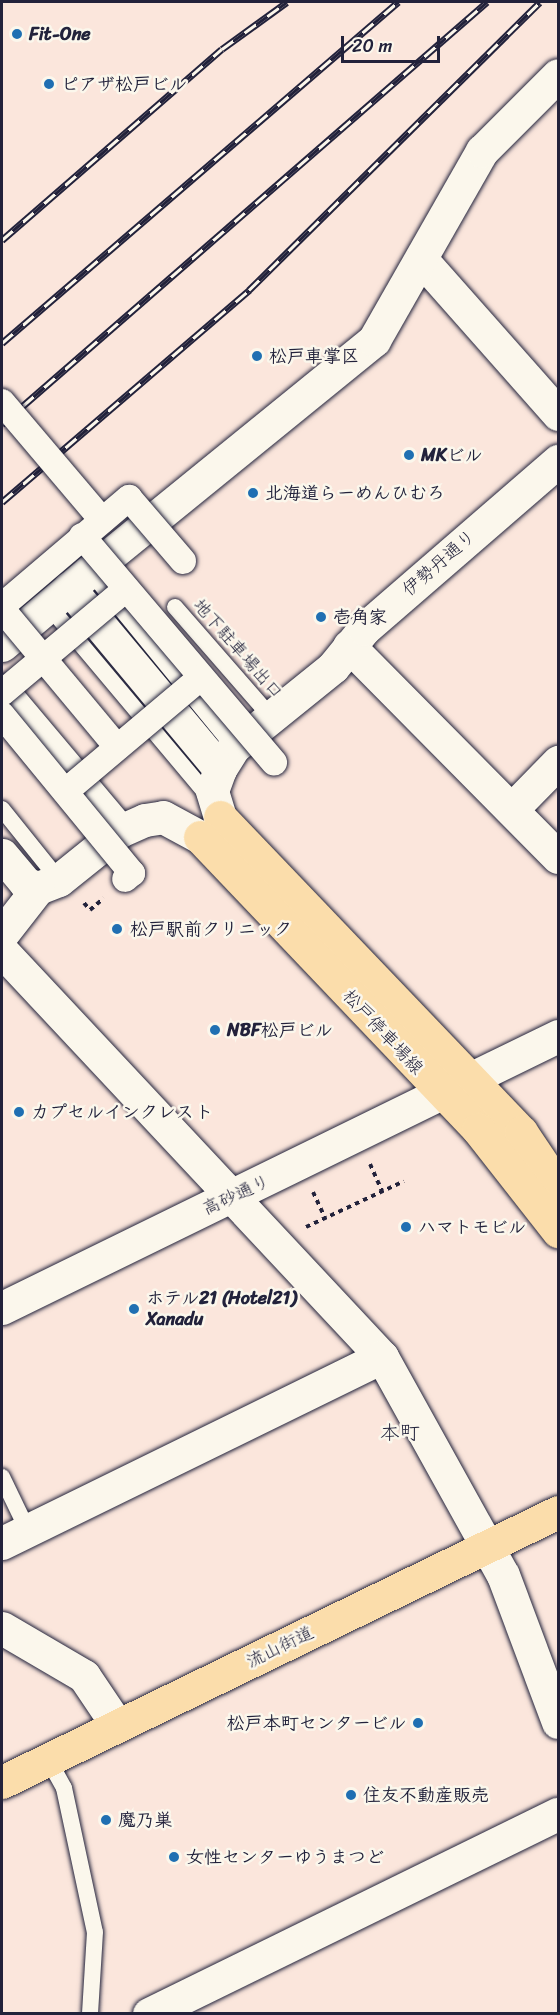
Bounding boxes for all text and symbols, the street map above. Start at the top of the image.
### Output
place label: Fit-One [29,23,91,45]
scale bar [344,24,443,62]
marker: Fit-One [10,27,24,41]
text: 20 m [352,30,392,62]
place label: ピアザ松戸ビル [61,73,187,95]
marker: ピアザ松戸ビル [42,77,56,91]
place label: 松戸車掌区 [269,345,359,367]
marker: 松戸車掌区 [250,349,264,363]
place label: MKビル [421,444,483,466]
marker: MKビル [402,448,416,462]
place label: 北海道らーめんひむろ [265,482,445,504]
marker: 北海道らーめんひむろ [246,486,260,500]
street label: 伊勢丹通り [398,525,480,601]
street label: 地下駐車場出口 [189,594,287,704]
place label: 壱角家 [333,606,387,628]
marker: 壱角家 [314,610,328,624]
place label: 松戸駅前クリニック [130,918,292,940]
marker: 松戸駅前クリニック [108,920,126,938]
street label: 松戸停車場線 [338,985,428,1079]
place label: NBF松戸ビル [227,1019,333,1041]
marker: NBF松戸ビル [208,1023,222,1037]
place label: カプセルインクレスト [31,1101,211,1123]
marker: カプセルインクレスト [12,1105,26,1119]
street label: 高砂通り [199,1170,273,1220]
place label: ハマトモビル [418,1216,526,1238]
marker: ハマトモビル [399,1220,413,1234]
place label: ホテル21 (Hotel21) Xanadu [146,1288,298,1330]
marker: ホテル21 (Hotel21) Xanadu [127,1302,141,1316]
district label: 本町 [380,1420,420,1444]
street label: 流山街道 [243,1622,317,1672]
place label: 松戸本町センタービル [226,1712,406,1734]
marker: 松戸本町センタービル [411,1716,425,1730]
place label: 住友不動産販売 [363,1784,489,1806]
marker: 住友不動産販売 [344,1788,358,1802]
place label: 魔乃巣 [118,1809,172,1831]
marker: 魔乃巣 [99,1813,113,1827]
place label: 女性センターゆうまつど [186,1846,384,1868]
marker: 女性センターゆうまつど [167,1850,181,1864]

